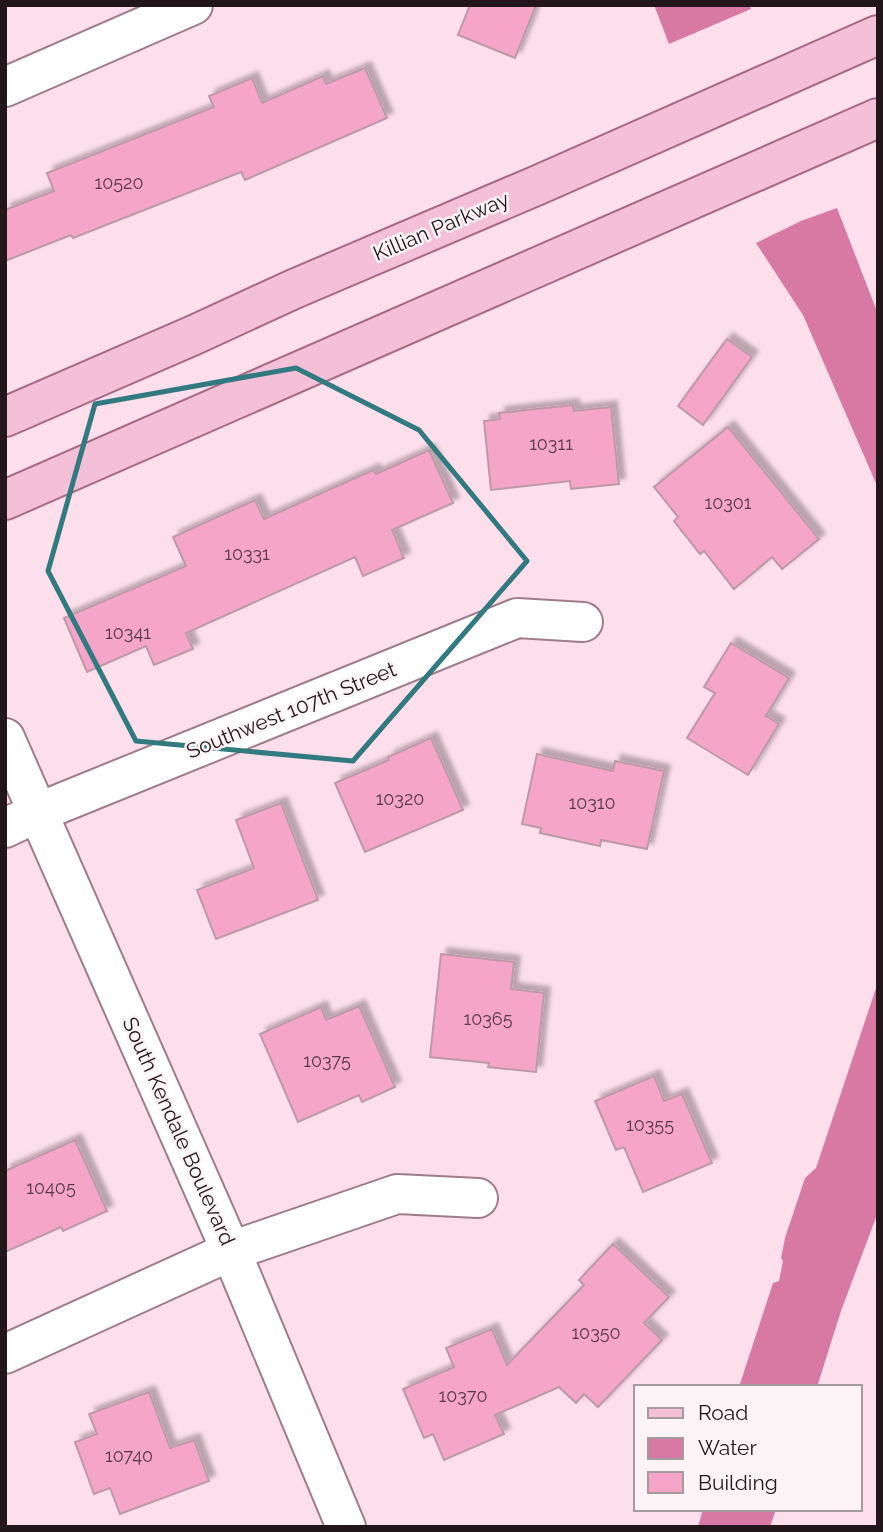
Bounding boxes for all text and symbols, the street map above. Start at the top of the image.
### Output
house number: 10520 [95,172,143,193]
street label: Killian Parkway [369,186,513,266]
house number: 10311 [529,433,573,454]
house number: 10301 [704,492,752,513]
house number: 10331 [224,543,270,564]
house number: 10341 [105,622,151,643]
street label: Southwest 107th Street [182,656,400,764]
house number: 10320 [376,788,424,809]
house number: 10310 [568,792,616,813]
house number: 10365 [464,1008,513,1029]
street label: South Kendale Boulevard [117,1013,241,1249]
house number: 10375 [303,1050,351,1071]
house number: 10355 [626,1114,674,1135]
house number: 10405 [26,1177,76,1198]
house number: 10350 [571,1322,621,1343]
house number: 10370 [439,1385,487,1406]
legend [634,1385,862,1511]
text: Road [698,1400,748,1425]
text: Water [698,1435,757,1460]
house number: 10740 [105,1445,153,1466]
text: Building [698,1470,778,1495]

